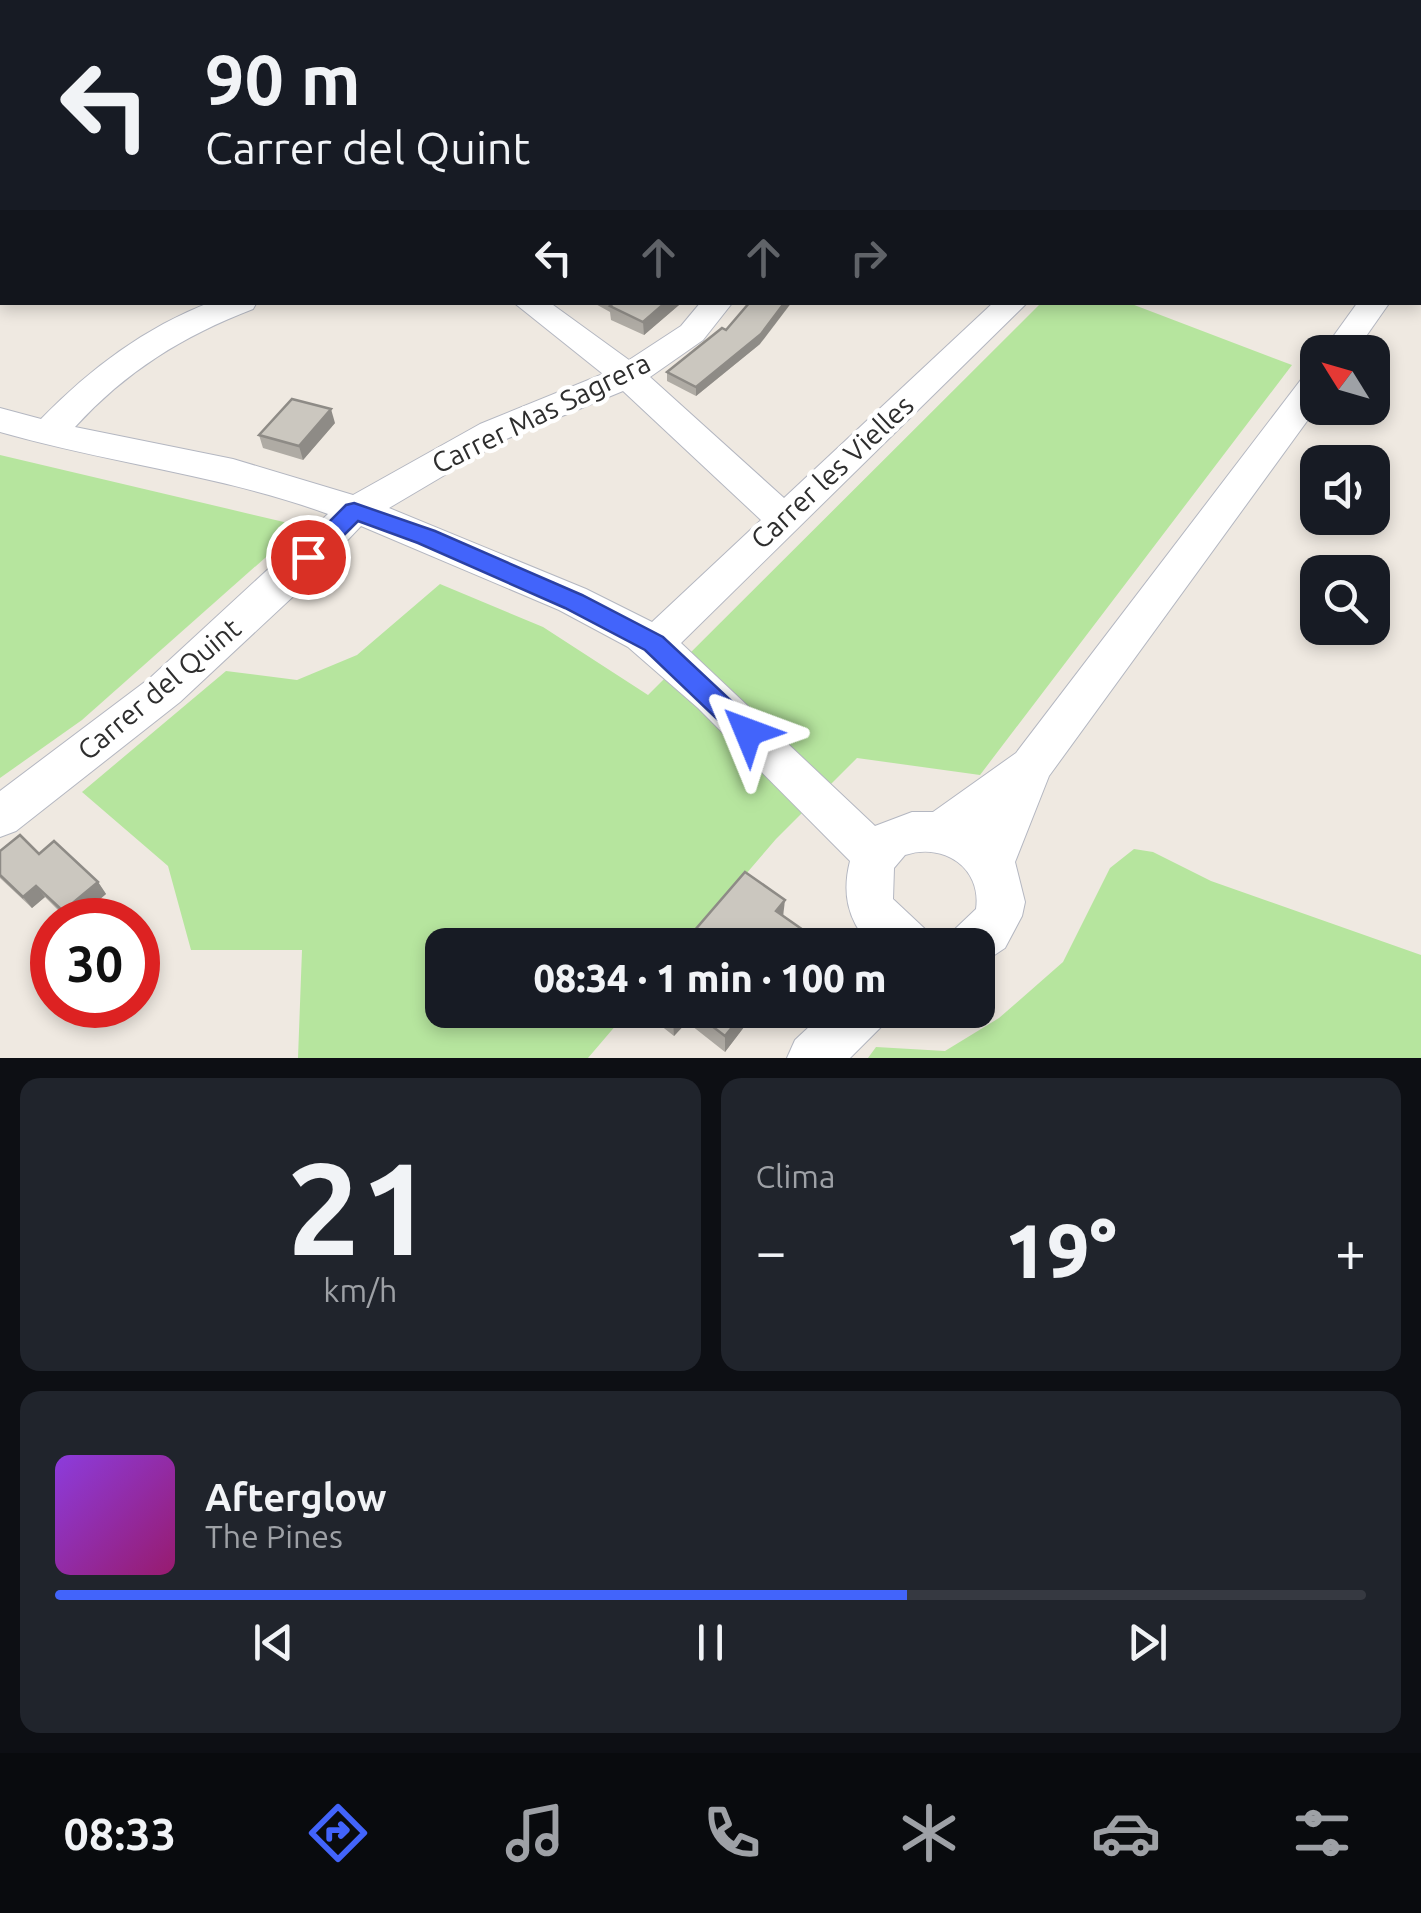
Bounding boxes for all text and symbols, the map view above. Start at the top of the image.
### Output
icon: left [40,40,170,170]
text: 90 m [205,40,361,118]
text: Carrer del Quint [205,122,530,173]
icon: left [526,230,581,285]
icon: ahead [631,230,686,285]
icon: ahead [736,230,791,285]
icon: right [841,230,896,285]
north arrow [1300,335,1390,425]
map controls [1300,335,1390,645]
street label: Carrer Mas Sagrera [427,346,655,479]
street label: Carrer les Vielles [744,389,919,555]
button: sound [1300,445,1390,535]
pin [266,515,351,600]
icon: arrive [281,530,336,585]
button: search [1300,555,1390,645]
street label: Carrer del Quint [71,612,246,766]
position arrow [696,680,800,784]
speed limit sign: 30 [30,898,160,1028]
text: 08:34 · 1 min · 100 m [533,957,887,999]
text: 21 [287,1134,434,1280]
text: Clima [756,1158,835,1194]
text: 19° [1005,1208,1117,1292]
text: − [756,1220,787,1281]
text: + [1335,1220,1366,1281]
text: km/h [323,1272,397,1308]
text: Afterglow [205,1476,387,1518]
text: The Pines [205,1518,343,1554]
icon: previous [246,1615,301,1670]
icon: pause [683,1615,738,1670]
icon: next [1120,1615,1175,1670]
icon: directions [303,1798,373,1868]
icon: music [500,1798,570,1868]
icon: phone [697,1798,767,1868]
icon: climate [894,1798,964,1868]
icon: car [1091,1798,1161,1868]
icon: filters [1287,1798,1357,1868]
text: 08:33 [63,1808,176,1859]

